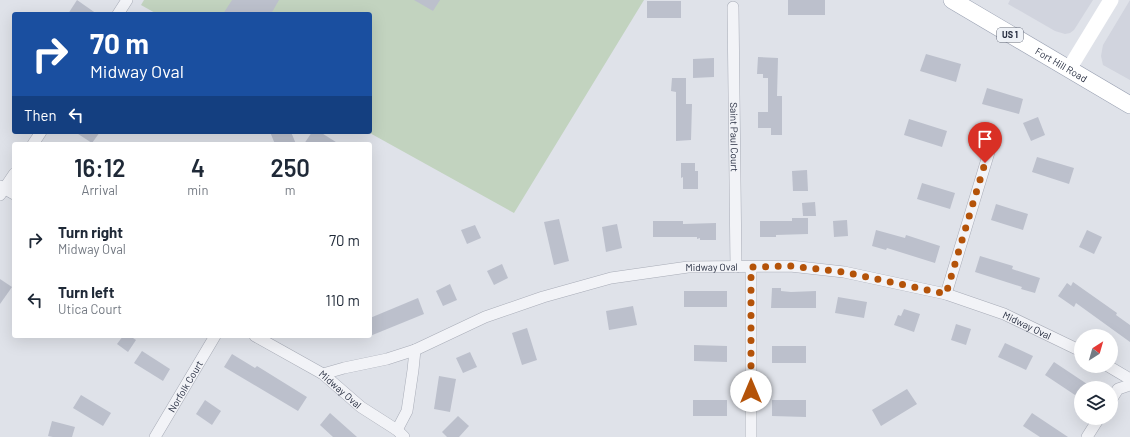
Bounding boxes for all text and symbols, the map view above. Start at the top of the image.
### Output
text: 70 m [90,26,149,60]
icon: right [24,28,76,80]
road number: US 1 [997,28,1023,42]
street label: Fort Hill Road [1033,45,1089,84]
text: Midway Oval [90,60,184,82]
street label: Saint Paul Court [728,102,741,172]
icon: left [65,104,87,126]
text: Then [24,106,57,124]
pin [968,122,1002,163]
icon: arrive [974,128,996,150]
text: 16:12 [74,153,125,182]
text: 4 [191,153,205,182]
text: 250 [270,153,310,182]
text: Arrival [82,182,118,198]
text: min [187,182,208,198]
text: m [285,182,296,198]
text: Turn right [58,223,123,241]
icon: right [24,229,46,251]
text: 70 m [329,231,360,249]
text: Midway Oval [58,241,126,257]
street label: Midway Oval [685,261,738,273]
text: Turn left [58,283,114,301]
icon: left [24,289,46,311]
text: 110 m [326,291,360,309]
text: Utica Court [58,301,122,317]
street label: Midway Oval [1001,308,1053,342]
north arrow [1074,329,1118,373]
map controls [1074,329,1118,425]
street label: Norfolk Court [165,358,205,414]
street label: Midway Oval [317,367,364,411]
position arrow [730,370,772,412]
button: layers [1074,381,1118,425]

